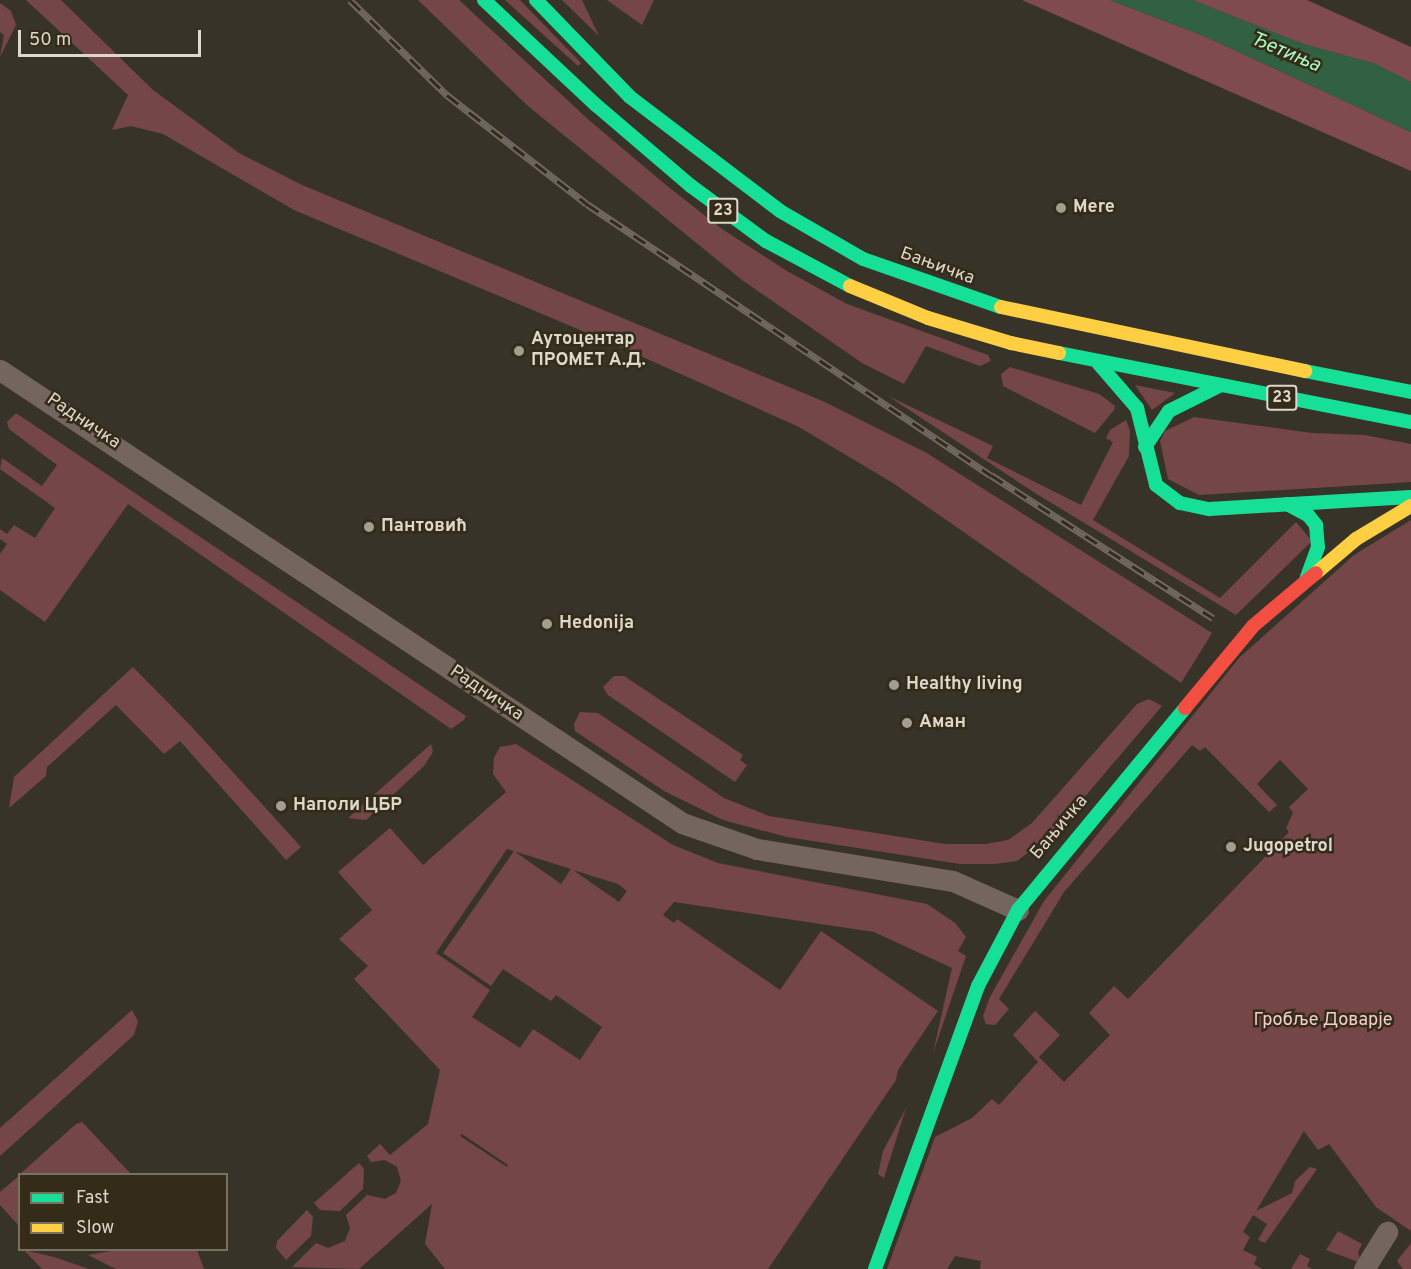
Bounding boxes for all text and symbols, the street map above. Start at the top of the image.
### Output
scale bar [21,18,204,56]
water label: Ђетиња [1246,27,1324,79]
text: 50 m [29,29,71,52]
place label: Mere [1073,197,1115,219]
road number: 23 [706,198,740,224]
marker: Mere [1054,201,1068,215]
street label: Бањичка [897,244,977,290]
place label: Аутоцентар ПРОМЕТ А.Д. [531,330,647,372]
marker: Аутоцентар ПРОМЕТ А.Д. [512,344,526,358]
road number: 23 [1266,385,1298,411]
street label: Радничка [42,390,124,454]
place label: Пантовић [381,516,467,538]
marker: Пантовић [362,520,376,534]
place label: Hedonija [559,613,634,635]
marker: Hedonija [540,617,554,631]
street label: Радничка [445,662,527,726]
place label: Healthy living [906,674,1023,696]
marker: Healthy living [887,678,901,692]
place label: Аман [919,712,966,734]
marker: Аман [900,716,914,730]
street label: Бањичка [1027,791,1093,865]
place label: Наполи ЦБР [293,795,402,817]
marker: Наполи ЦБР [274,799,288,813]
place label: Jugopetrol [1243,836,1333,858]
marker: Jugopetrol [1224,840,1238,854]
park label: Гробље Доварје [1254,1010,1392,1032]
legend [18,1173,228,1251]
text: Fast [76,1187,109,1210]
text: Slow [76,1217,114,1240]

